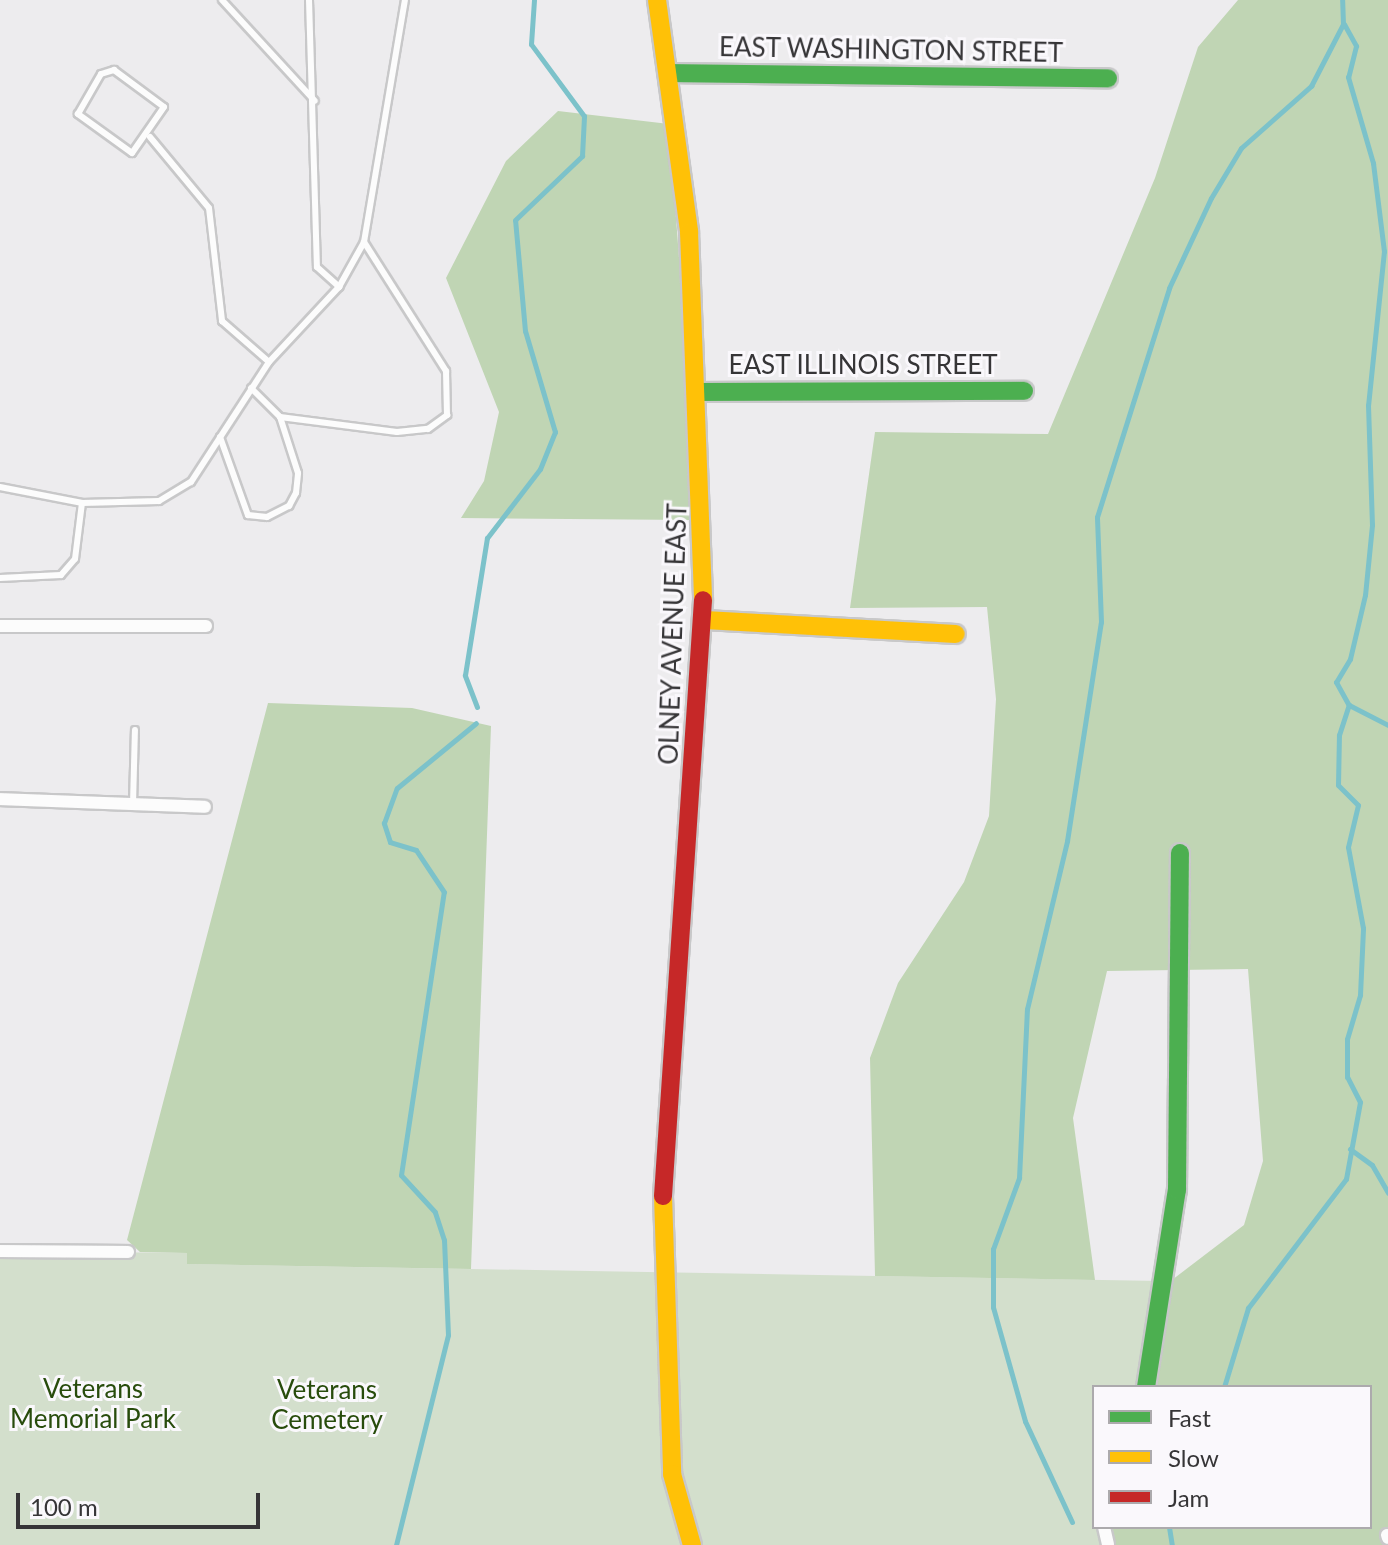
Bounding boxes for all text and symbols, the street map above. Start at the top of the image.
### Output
street label: EAST WASHINGTON STREET [718,31,1064,69]
street label: EAST ILLINOIS STREET [728,349,998,381]
street label: OLNEY AVENUE EAST [653,502,693,766]
park label: Veterans Memorial Park [10,1373,176,1434]
park label: Veterans Cemetery [271,1374,383,1436]
legend [1092,1385,1372,1529]
text: Fast [1168,1403,1211,1432]
text: Slow [1168,1443,1219,1472]
scale bar [20,1477,264,1527]
text: Jam [1168,1483,1209,1512]
text: 100 m [30,1492,98,1521]

